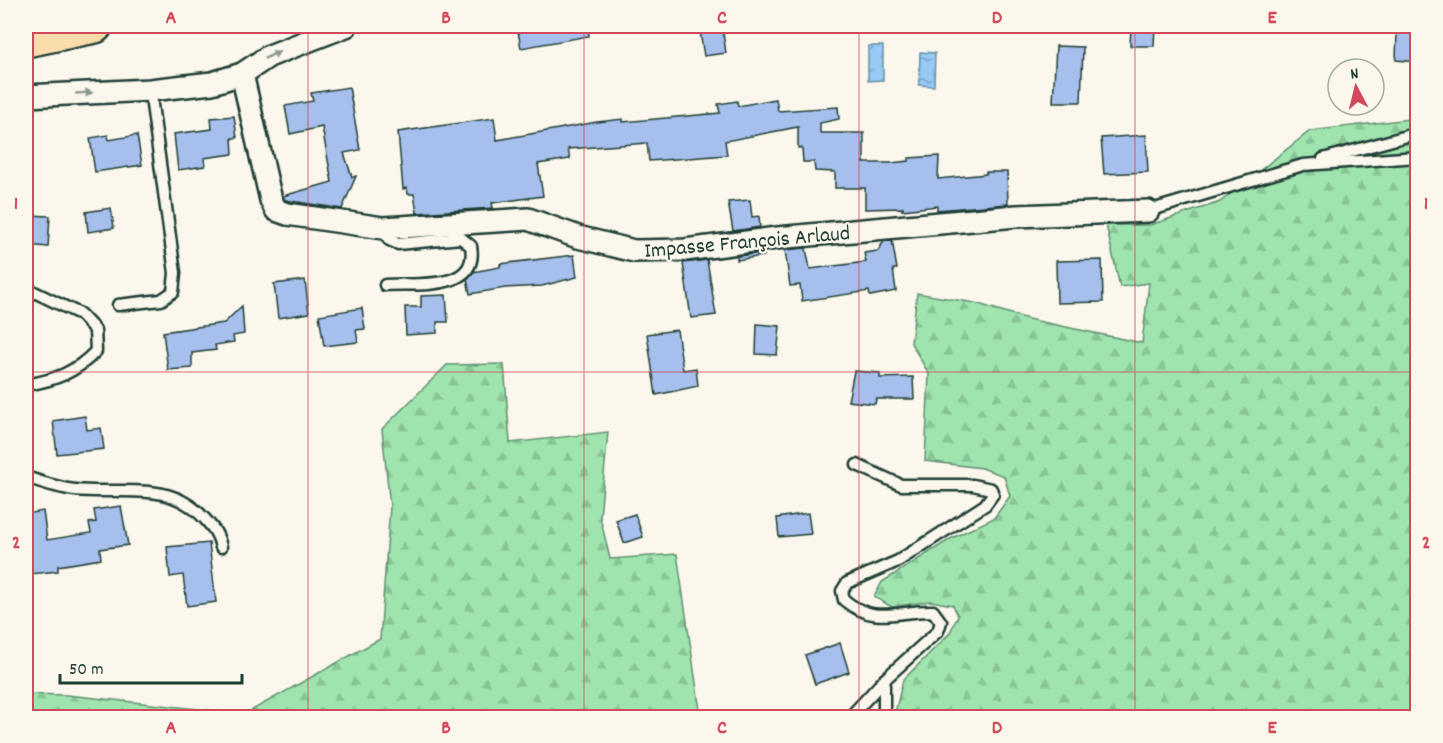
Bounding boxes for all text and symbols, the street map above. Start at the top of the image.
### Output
text: A [166,5,177,33]
text: B [441,5,451,33]
text: C [717,5,727,33]
text: D [992,5,1003,33]
text: E [1267,5,1277,33]
one-way arrow [263,51,280,60]
north arrow [1326,57,1386,117]
text: N [1349,63,1360,86]
one-way arrow [74,88,93,98]
text: 1 [14,191,18,219]
text: 1 [1424,191,1428,219]
street label: Impasse François Arlaud [643,219,852,268]
text: 2 [12,530,20,558]
text: 2 [1422,530,1430,558]
scale bar [60,647,242,685]
text: 50 m [69,658,104,683]
text: A [166,715,177,743]
text: B [441,715,451,743]
text: C [717,715,727,743]
text: D [992,715,1003,743]
text: E [1267,715,1277,743]

